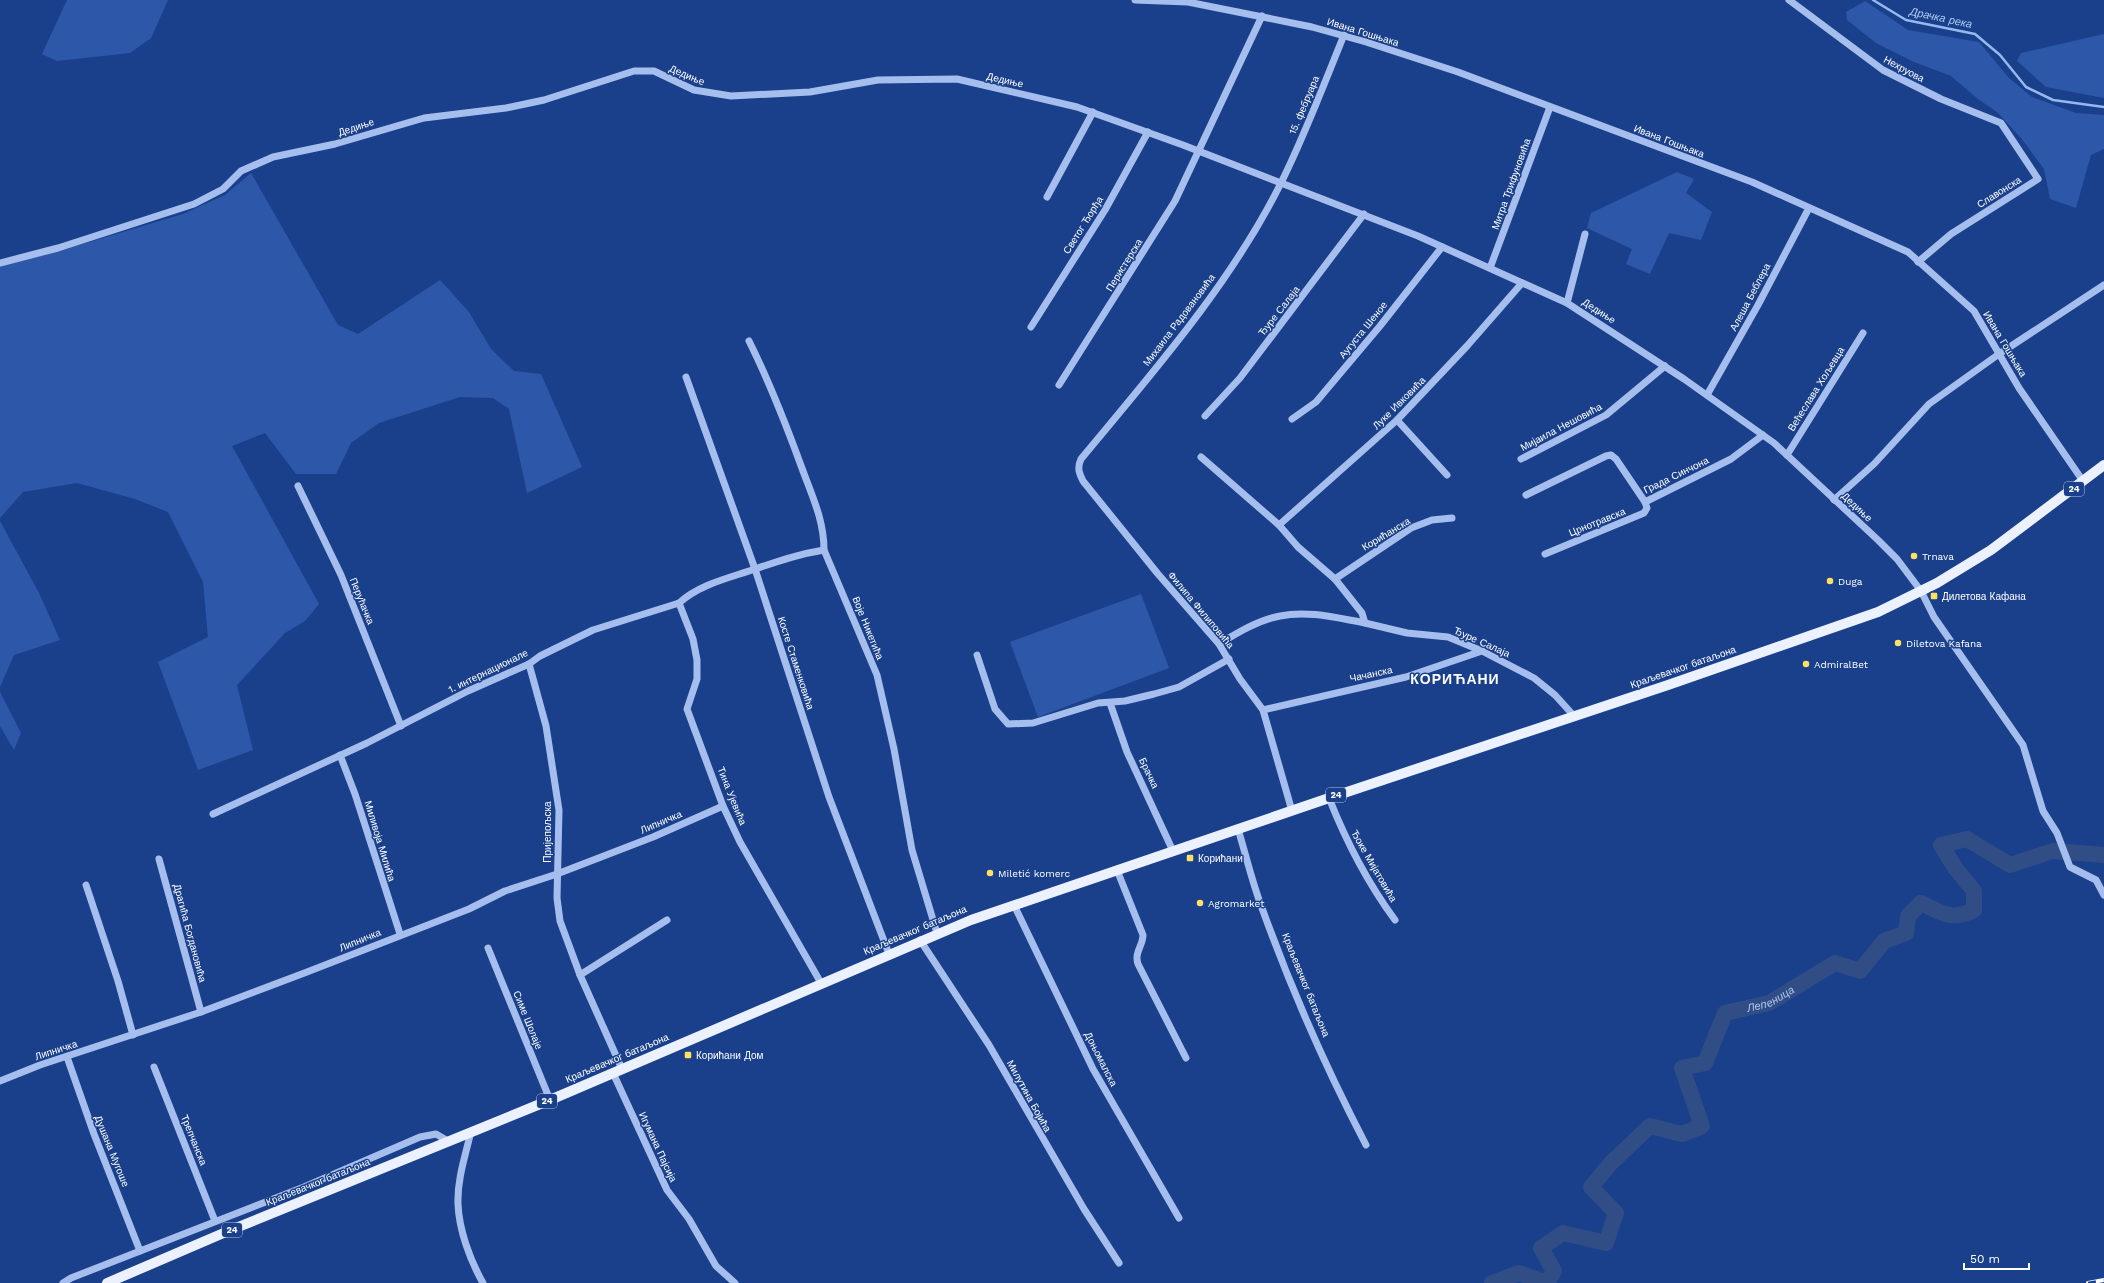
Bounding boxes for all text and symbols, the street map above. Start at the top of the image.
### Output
water label: Драчка река [1907,5,1973,31]
street label: Ивана Гошњака [1326,16,1401,48]
street label: Нехруова [1882,54,1926,84]
street label: Дедиње [668,63,707,88]
street label: Дедиње [986,70,1025,90]
street label: 15. фебруара [1287,74,1321,136]
street label: Дедиње [337,116,376,138]
street label: Ивана Гошњака [1632,122,1706,160]
street label: Митра Трифуновића [1489,137,1533,231]
street label: Славонска [1975,174,2024,210]
street label: Светог Ђорђа [1061,194,1105,256]
street label: Перистерска [1104,236,1145,293]
street label: Алеша Беблера [1728,261,1773,333]
street label: Михаила Радовановића [1141,272,1217,368]
street label: Ђуре Салаја [1256,284,1302,338]
street label: Дедиње [1580,296,1618,326]
street label: Аугуста Шеное [1337,299,1390,361]
street label: Ивана Гошњака [1981,309,2029,379]
street label: Већеслава Хољевца [1786,344,1847,433]
street label: Луке Ивковића [1370,374,1428,432]
street label: Мијаила Нешовића [1518,401,1604,453]
street label: Града Синчона [1642,454,1711,495]
road number: 24 [2064,482,2084,496]
street label: Дедиње [1840,490,1875,524]
street label: Црнотравска [1567,506,1627,538]
street label: Корићанска [1360,515,1412,553]
marker: Trnava [1909,551,1919,561]
place label: Trnava [1922,551,1954,562]
street label: Филипа Филиповића [1166,569,1237,651]
street label: Перућачка [348,576,377,626]
marker: Duga [1825,576,1835,586]
place label: Duga [1838,576,1863,587]
marker: Дилетова Кафана [1929,591,1939,601]
place label: Дилетова Кафана [1942,591,2026,602]
street label: Воје Никетића [850,595,886,662]
street label: Косте Стаменковића [776,615,816,711]
street label: Ђуре Салаја [1452,625,1512,659]
marker: Diletova Kafana [1893,638,1903,648]
place label: Diletova Kafana [1906,638,1982,649]
street label: Краљевачког батаљона [1629,644,1738,690]
street label: 1. интернационале [446,647,530,695]
marker: AdmiralBet [1801,659,1811,669]
place label: AdmiralBet [1814,659,1869,670]
street label: Чачанска [1349,664,1394,684]
district label: КОРИЋАНИ [1410,671,1500,687]
street label: Брачка [1137,756,1161,791]
street label: Тина Ујевића [715,765,749,827]
road number: 24 [1326,788,1346,802]
street label: Миливоја Милића [362,799,398,883]
street label: Пријепољска [542,801,553,863]
street label: Липничка [639,808,684,836]
street label: Ђоке Мијатовића [1349,828,1399,904]
marker: Корићани [1185,853,1195,863]
place label: Корићани [1198,853,1243,864]
marker: Miletić komerc [985,868,995,878]
place label: Miletić komerc [998,868,1070,879]
street label: Драгића Богдановића [172,883,209,984]
marker: Agromarket [1195,898,1205,908]
place label: Agromarket [1208,898,1265,909]
street label: Краљевачког батаљона [862,903,969,957]
street label: Липничка [338,926,383,953]
street label: Краљевачког батаљона [1280,931,1332,1039]
water label: Лепеница [1745,983,1796,1015]
street label: Симе Шолаје [511,989,545,1051]
street label: Доњомалска [1083,1030,1120,1088]
street label: Краљевачког батаљона [564,1031,671,1085]
street label: Липничка [33,1038,79,1062]
marker: Корићани Дом [683,1050,693,1060]
place label: Корићани Дом [696,1050,764,1061]
street label: Милутина Бојића [1005,1058,1054,1134]
road number: 24 [537,1094,557,1108]
street label: Игумана Пајсија [637,1110,679,1184]
street label: Трепчанска [179,1113,209,1167]
street label: Душана Мугоше [93,1114,132,1189]
street label: Краљевачког батаљона [264,1156,372,1208]
road number: 24 [222,1223,242,1237]
scale bar [1964,1245,2029,1271]
text: 50 m [1970,1252,2000,1266]

